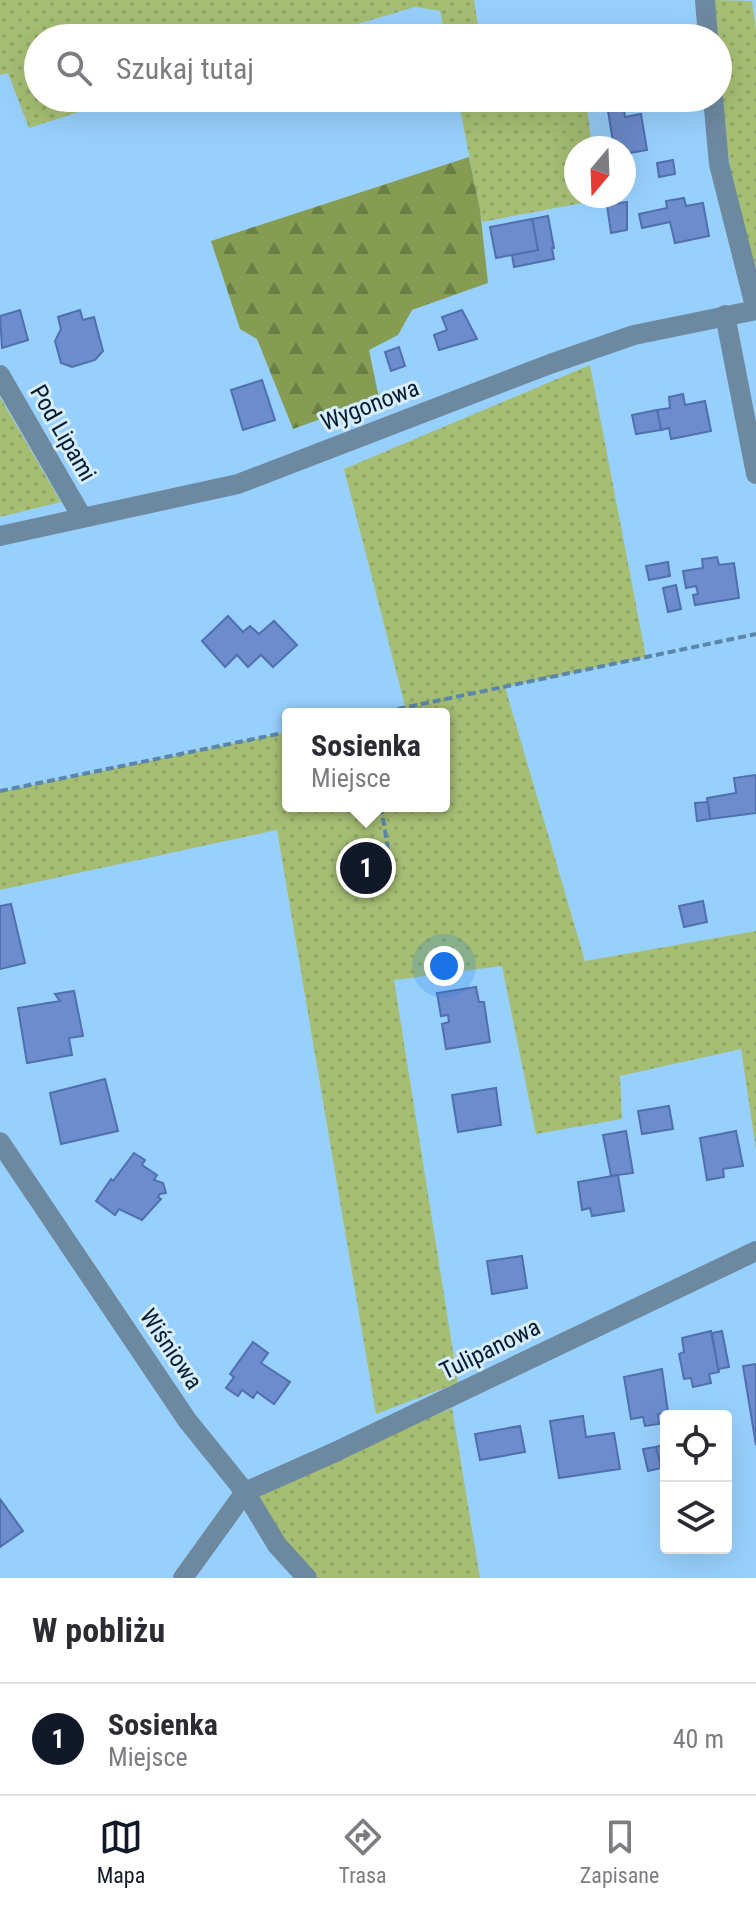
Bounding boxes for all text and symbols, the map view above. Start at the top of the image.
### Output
search box [24,24,732,112]
icon: search [52,46,96,90]
text: Szukaj tutaj [116,51,254,86]
north arrow [564,136,636,208]
street label: Wygonowa [317,374,423,436]
street label: Pod Lipami [24,380,102,486]
popup [282,708,450,812]
text: Sosienka [311,728,421,763]
text: Miejsce [311,763,391,793]
pin: 1 [340,838,392,898]
your location [424,946,464,986]
street label: Wiśniowa [134,1303,208,1395]
street label: Tulipanowa [435,1313,545,1385]
map controls [660,1410,732,1554]
button: locate [660,1410,732,1482]
button: layers [660,1482,732,1554]
text: W pobliżu [32,1610,165,1650]
text: Sosienka [108,1707,218,1742]
text: 1 [51,1724,65,1754]
text: 40 m [673,1724,724,1754]
text: Miejsce [108,1742,188,1772]
tab: Mapa [97,1815,145,1888]
tab: Trasa [339,1815,387,1888]
tab: Zapisane [580,1815,659,1888]

